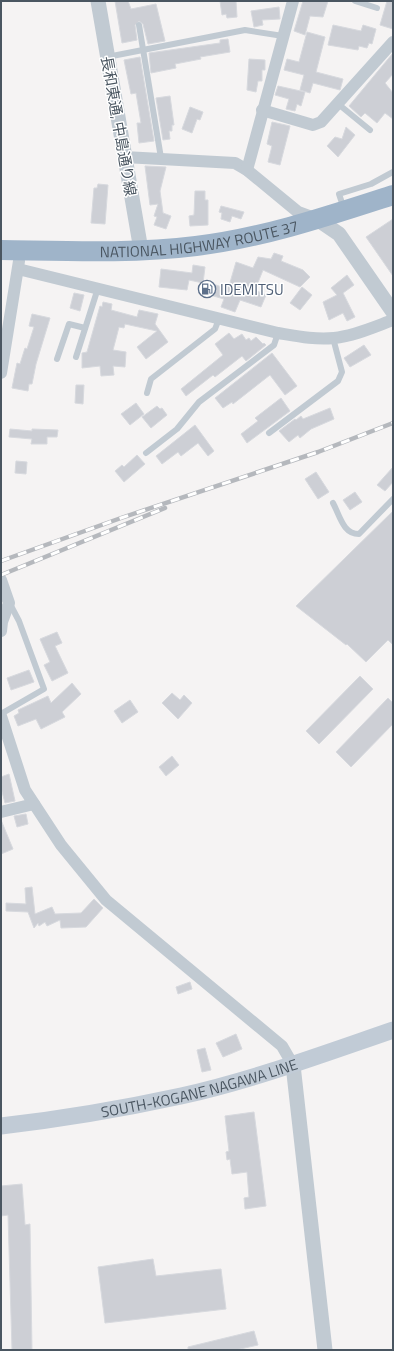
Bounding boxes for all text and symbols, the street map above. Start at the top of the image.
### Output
street label: 長和東通, 中島通り線 [95,54,143,198]
street label: NATIONAL HIGHWAY ROUTE 37 [100,214,301,263]
place label: IDEMITSU [220,278,284,301]
fuel station icon: IDEMITSU [197,279,217,299]
street label: SOUTH-KOGANE NAGAWA LINE [99,1052,300,1123]

